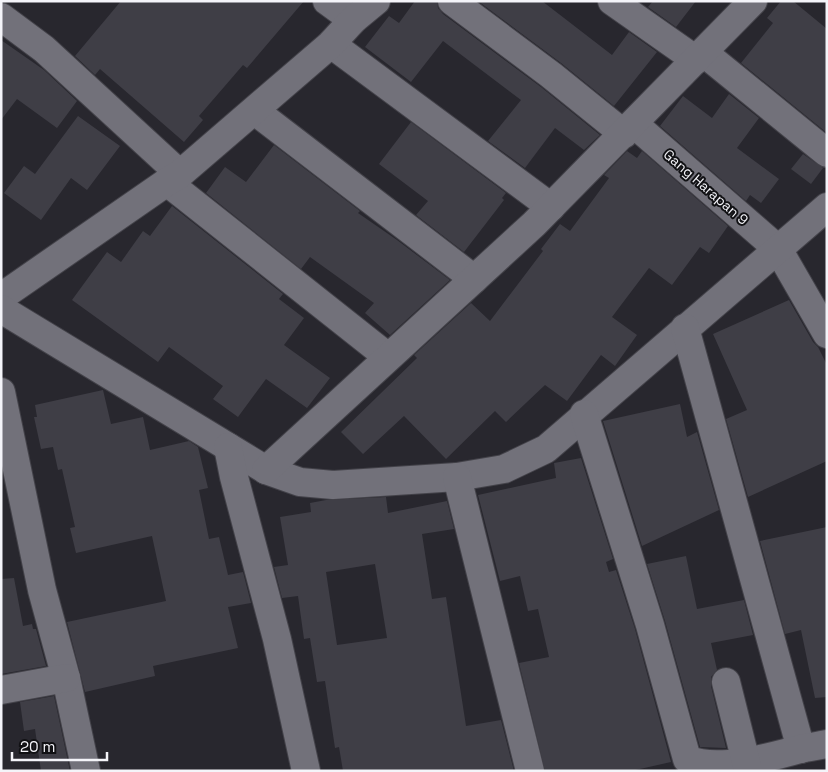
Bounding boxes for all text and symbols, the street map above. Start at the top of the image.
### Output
street label: Gang Harapan 9 [660,145,752,229]
scale bar [12,730,108,762]
text: 20 m [20,737,55,756]

